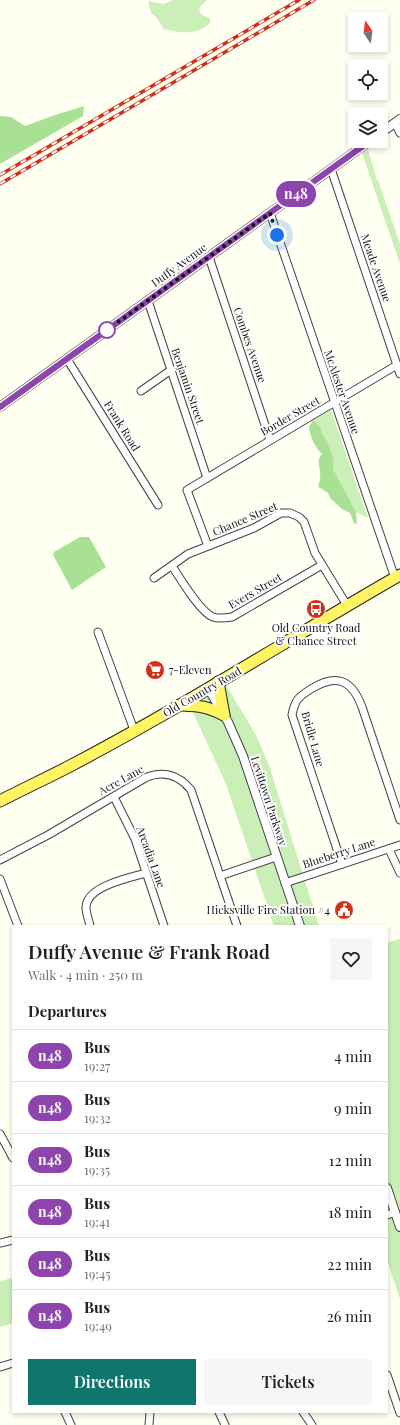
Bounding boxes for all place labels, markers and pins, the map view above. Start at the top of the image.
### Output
unlabelled marker [98,321,116,339]
bus stop icon: Old Country Road & Chance Street [305,598,327,620]
place label: Old Country Road & Chance Street [272,620,361,648]
supermarket icon: 7-Eleven [144,659,166,681]
place label: 7-Eleven [169,662,212,677]
public building icon: Hicksville Fire Station #4 [333,899,355,921]
place label: Hicksville Fire Station #4 [207,902,331,917]

